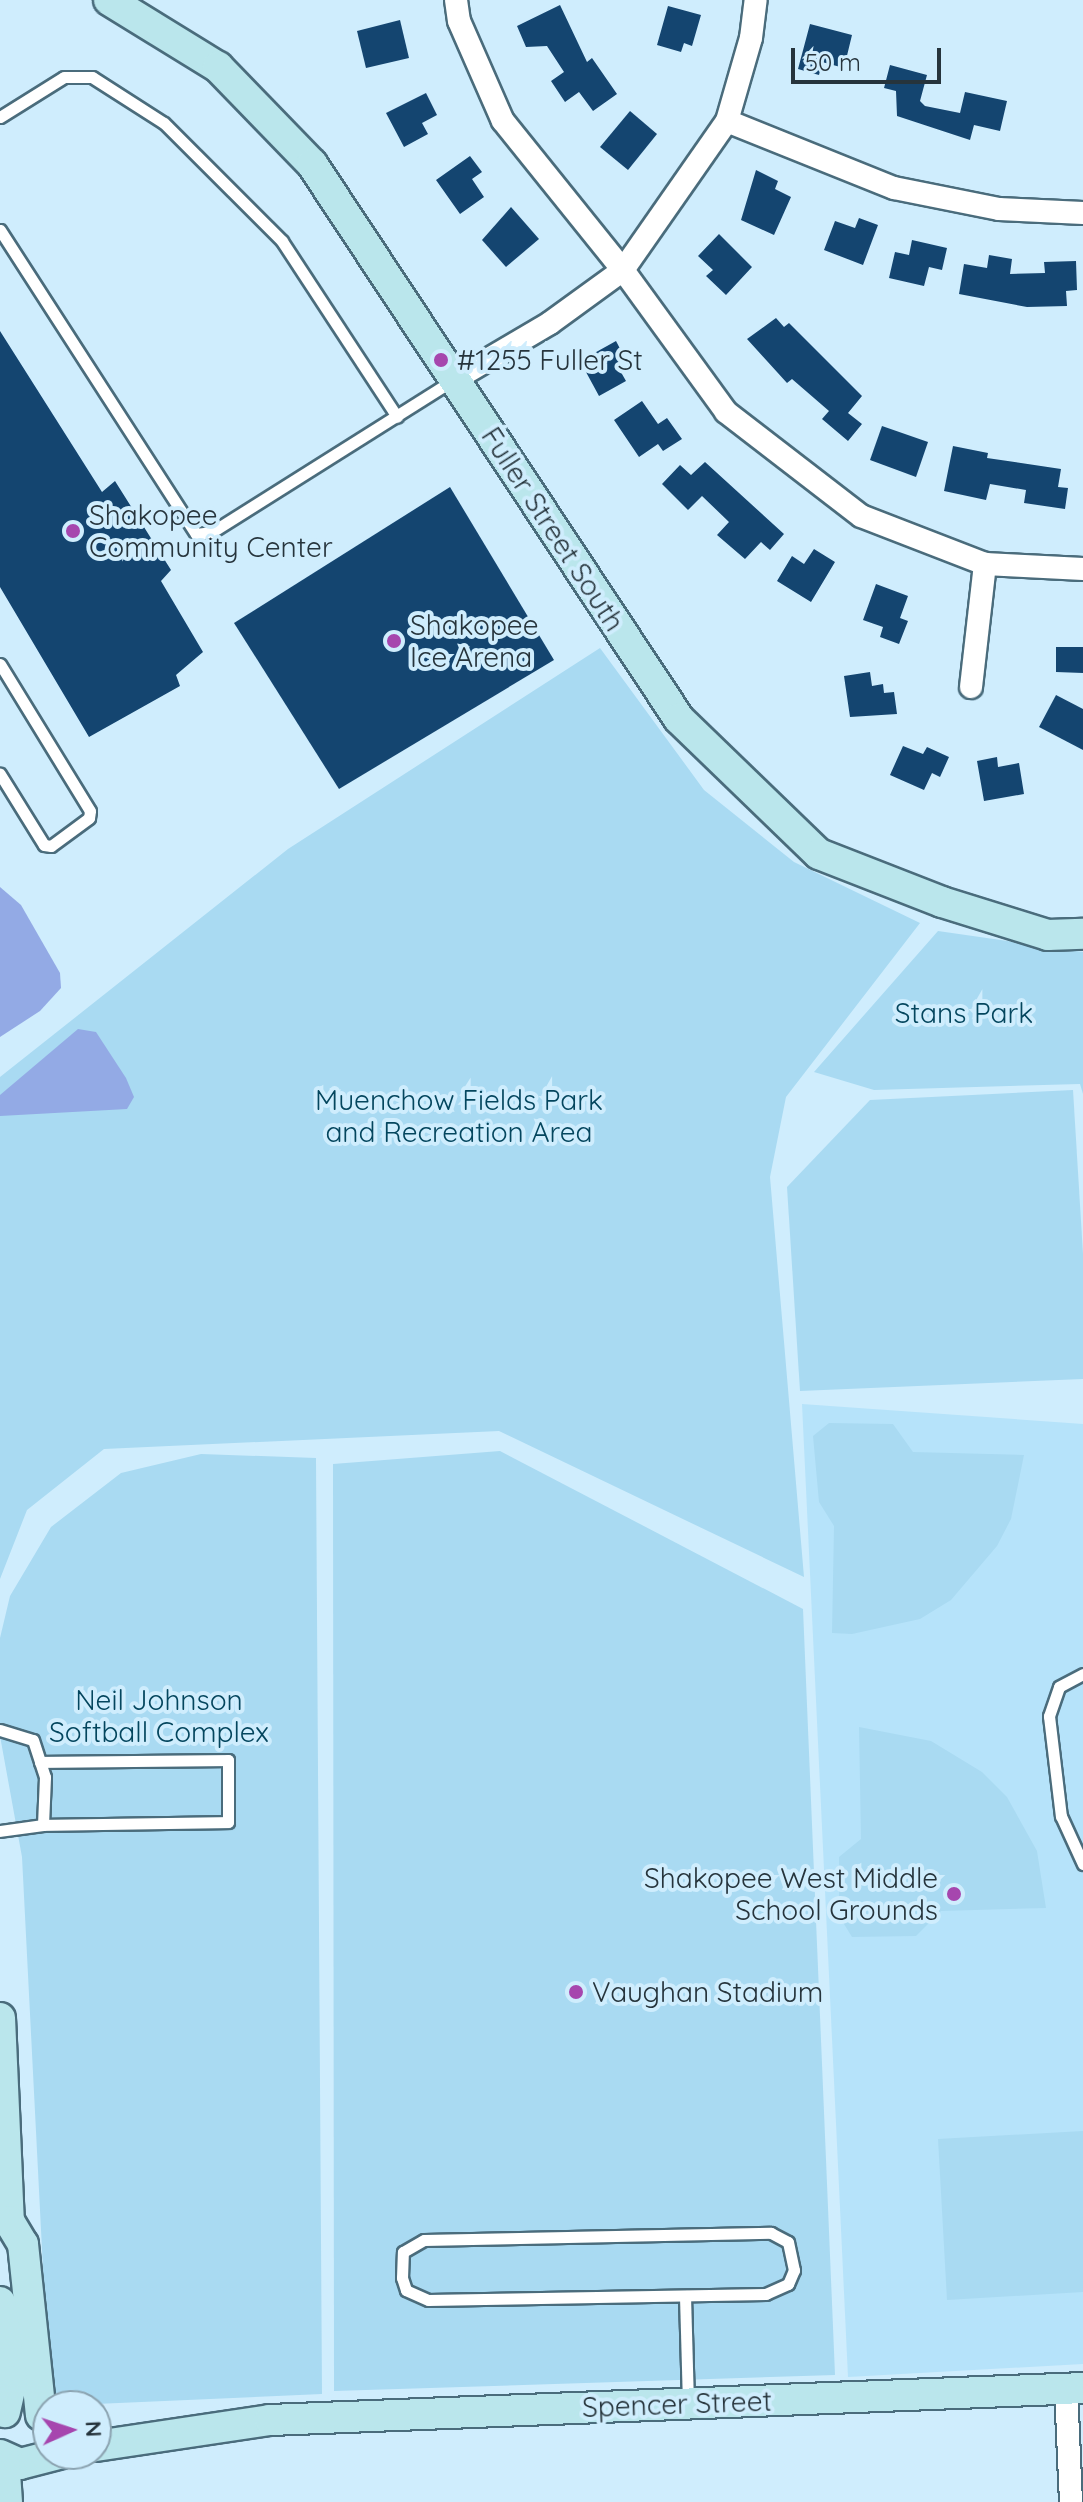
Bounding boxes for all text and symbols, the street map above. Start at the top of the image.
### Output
scale bar [795,32,945,82]
text: 50 m [805,47,861,77]
place label: #1255 Fuller St [457,343,643,377]
marker: #1255 Fuller St [432,351,450,369]
street label: Fuller Street South [475,421,631,637]
place label: Shakopee Community Center [89,498,333,564]
marker: Shakopee Community Center [64,522,82,540]
place label: Shakopee Ice Arena [410,608,538,674]
marker: Shakopee Ice Arena [385,632,403,650]
park label: Stans Park [895,996,1033,1030]
park label: Muenchow Fields Park and Recreation Area [315,1083,603,1149]
park label: Neil Johnson Softball Complex [49,1683,269,1749]
place label: Shakopee West Middle School Grounds [644,1861,938,1927]
marker: Shakopee West Middle School Grounds [945,1885,963,1903]
place label: Vaughan Stadium [592,1975,823,2009]
marker: Vaughan Stadium [567,1983,585,2001]
street label: Spencer Street [581,2384,773,2424]
north arrow [32,2390,112,2470]
text: N [80,2420,108,2438]

